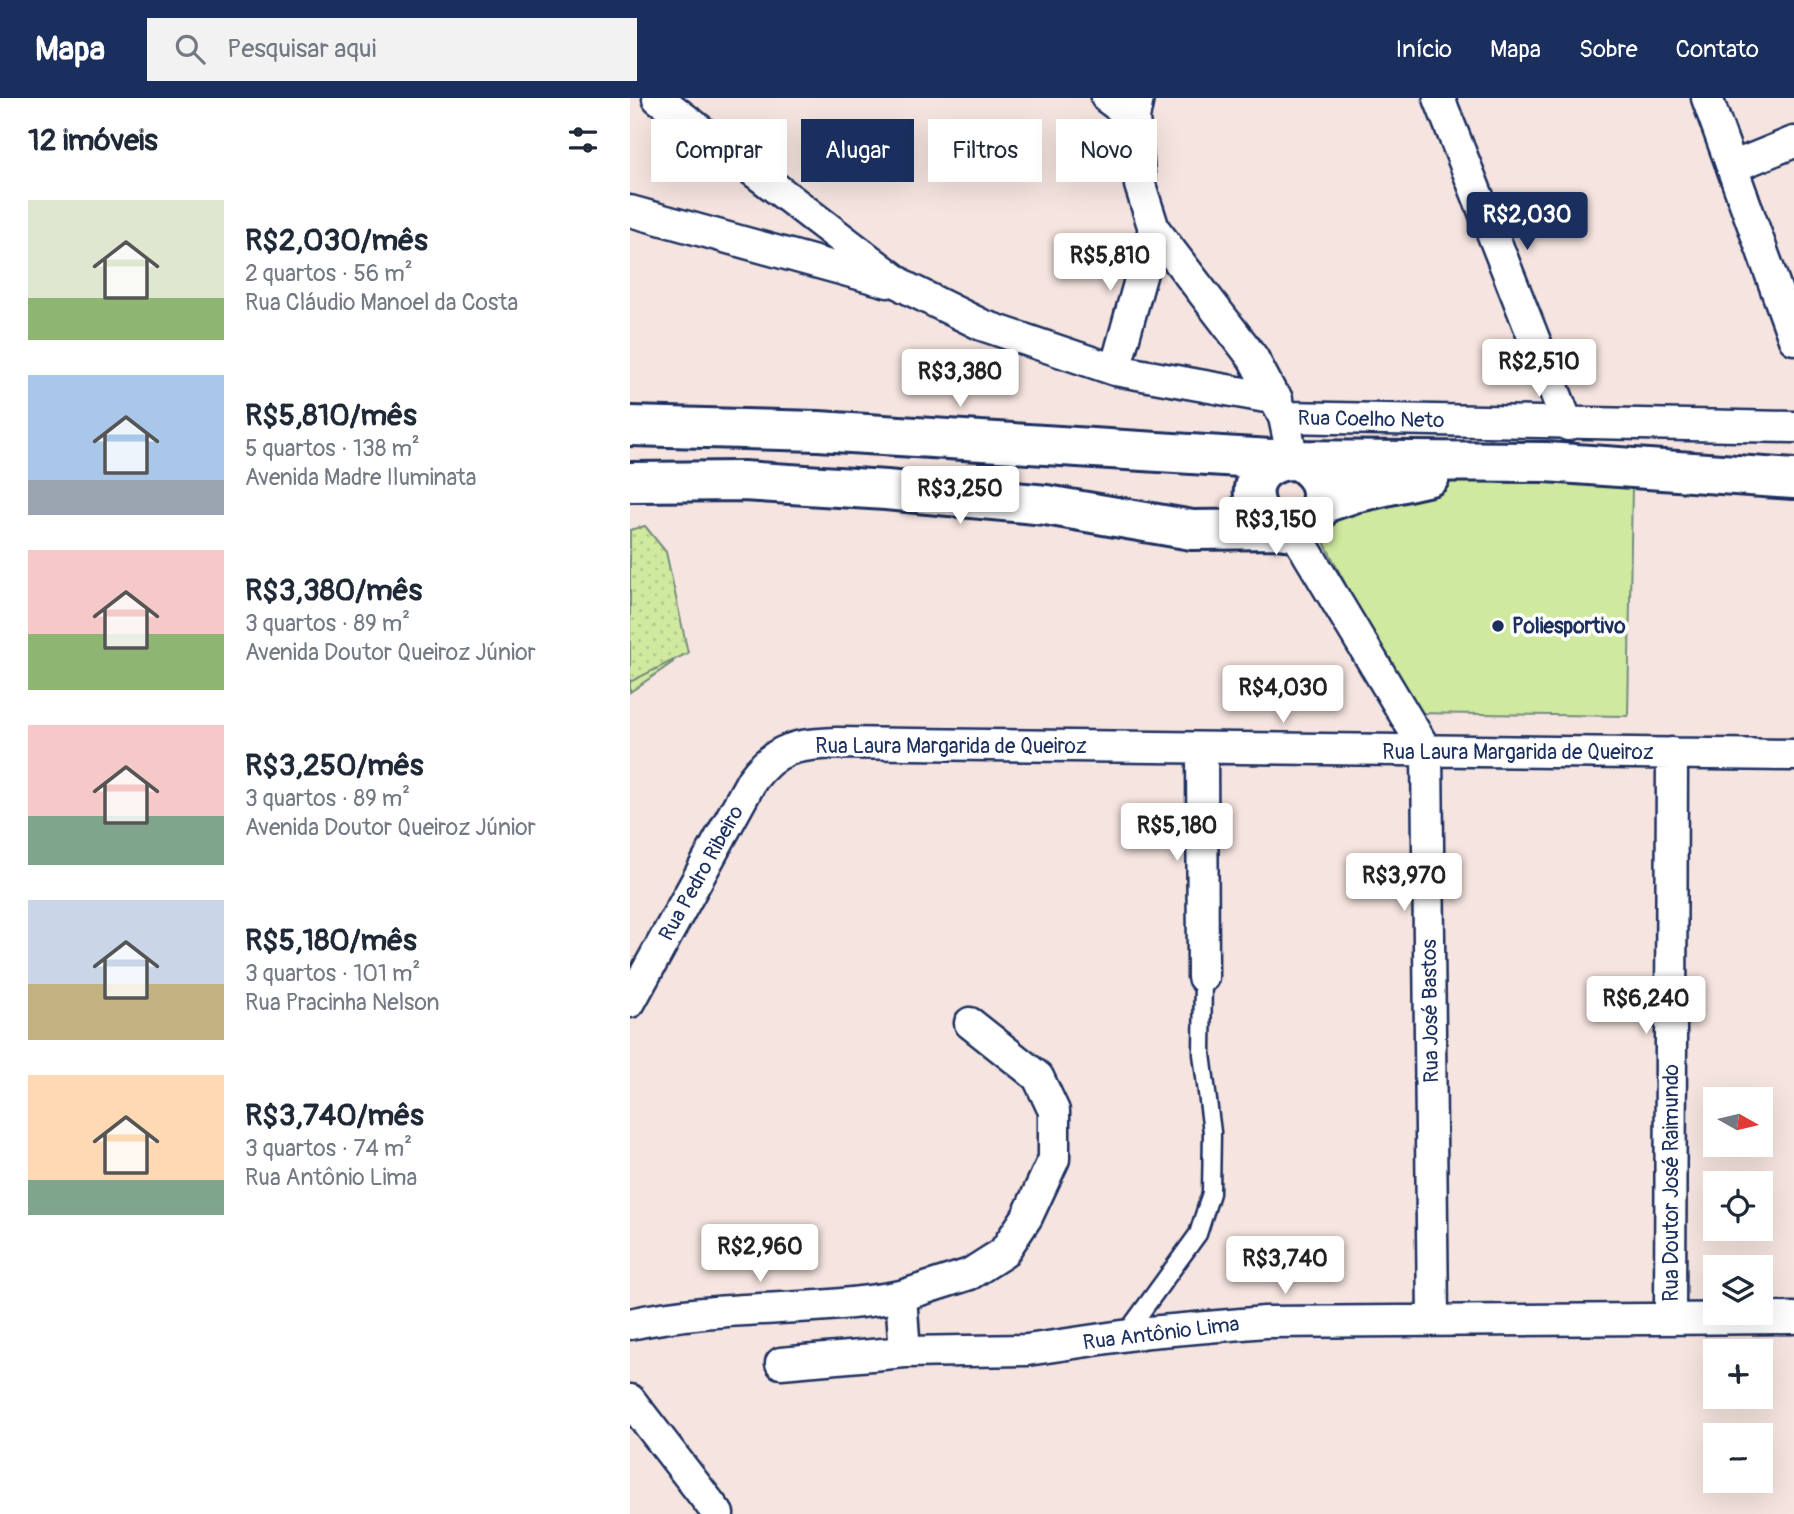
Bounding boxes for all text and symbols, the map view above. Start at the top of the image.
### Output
search box [147,18,637,81]
text: Mapa [35,29,105,70]
icon: search [171,30,209,68]
text: Pesquisar aqui [227,33,376,65]
text: Início [1396,35,1452,64]
text: Mapa [1490,35,1541,64]
text: Sobre [1579,35,1638,64]
text: Contato [1676,35,1759,64]
chip: Comprar [651,119,787,182]
chip: Alugar [801,119,914,182]
chip: Filtros [928,119,1042,182]
chip: Novo [1056,119,1157,182]
icon: filters [564,121,602,159]
text: 12 imóveis [28,122,158,159]
pin: R$2,030 [1462,192,1592,252]
text: R$2,030 [1483,200,1571,229]
text: R$2,030/mês [245,222,428,259]
icon: home [84,228,168,312]
pin: R$5,810 [1045,234,1175,293]
text: R$5,810 [1070,241,1150,270]
text: 2 quartos · 56 m² [245,259,413,288]
text: Rua Cláudio Manoel da Costa [245,288,518,317]
pin: R$2,510 [1474,340,1604,399]
text: R$2,510 [1498,347,1580,376]
pin: R$3,380 [895,350,1025,409]
text: R$3,380 [918,357,1002,386]
text: R$5,810/mês [245,397,417,434]
icon: home [84,403,168,487]
street label: Rua Coelho Neto [1297,405,1445,434]
text: 5 quartos · 138 m² [245,434,420,463]
text: Avenida Madre Iluminata [245,463,477,492]
pin: R$3,250 [895,466,1025,526]
text: R$3,250 [917,474,1003,503]
pin: R$3,150 [1211,498,1341,557]
text: R$3,150 [1235,505,1317,534]
text: R$3,380/mês [245,572,422,609]
icon: home [84,578,168,662]
text: 3 quartos · 89 m² [245,609,410,638]
place label: Poliesportivo [1512,613,1626,640]
marker: Poliesportivo [1490,618,1506,634]
text: Avenida Doutor Queiroz Júnior [245,638,536,667]
pin: R$4,030 [1218,666,1348,725]
text: R$4,030 [1238,673,1328,702]
street label: Rua Laura Margarida de Queiroz [815,733,1087,760]
street label: Rua Laura Margarida de Queiroz [1382,739,1654,766]
text: R$3,250/mês [245,747,423,784]
icon: home [84,753,168,837]
text: 3 quartos · 89 m² [245,784,410,813]
street label: Rua Pedro Ribeiro [653,801,750,946]
pin: R$5,180 [1112,804,1242,863]
text: R$5,180 [1137,811,1217,840]
text: Avenida Doutor Queiroz Júnior [245,813,536,842]
pin: R$3,970 [1339,854,1469,913]
text: R$3,970 [1362,861,1446,890]
text: R$5,180/mês [245,922,417,959]
icon: home [84,928,168,1012]
street label: Rua José Bastos [1416,938,1445,1083]
text: 3 quartos · 101 m² [245,959,420,988]
pin: R$6,240 [1581,976,1711,1036]
text: R$6,240 [1603,984,1689,1013]
text: Rua Pracinha Nelson [245,988,440,1017]
street label: Rua Doutor José Raimundo [1658,1064,1685,1302]
north arrow [1703,1087,1773,1157]
map controls [1703,1087,1773,1493]
text: R$3,740/mês [245,1097,424,1134]
icon: home [84,1103,168,1187]
text: 3 quartos · 74 m² [245,1134,412,1163]
text: Rua Antônio Lima [245,1163,417,1192]
button: locate [1703,1171,1773,1241]
pin: R$2,960 [695,1224,825,1284]
text: R$2,960 [717,1232,803,1261]
pin: R$3,740 [1220,1236,1350,1296]
text: R$3,740 [1242,1244,1328,1273]
button: layers [1703,1255,1773,1325]
street label: Rua Antônio Lima [1081,1311,1241,1356]
button: + [1703,1339,1773,1409]
button: − [1703,1423,1773,1493]

